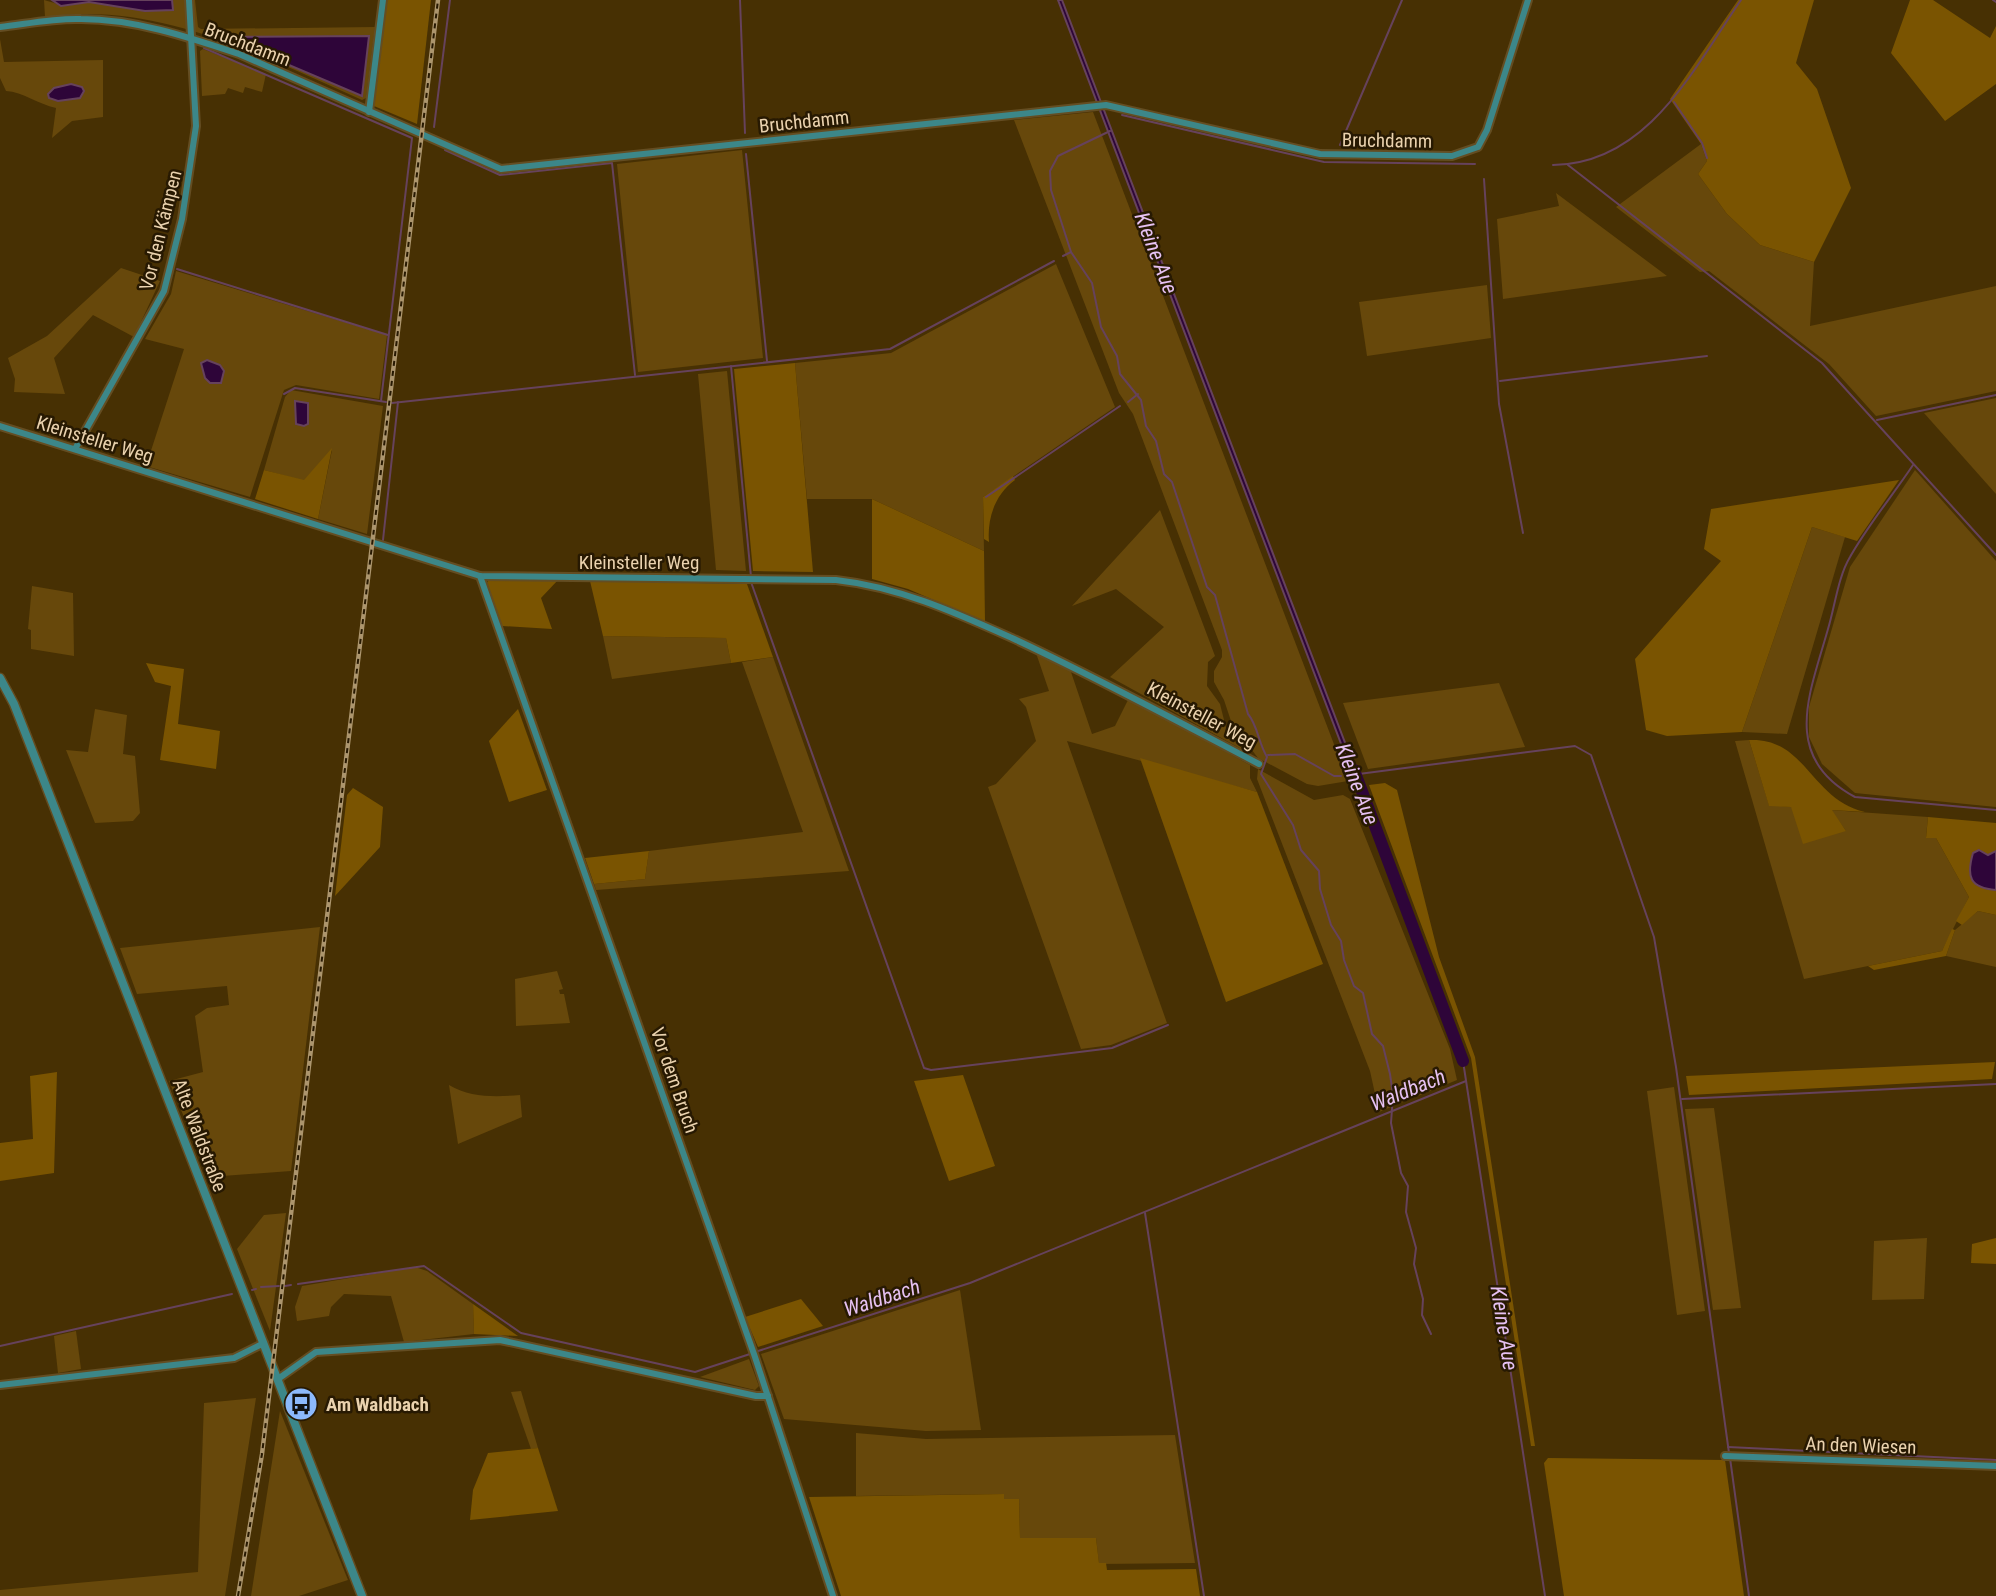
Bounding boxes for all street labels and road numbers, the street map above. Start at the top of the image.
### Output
street label: Bruchdamm [201,18,294,71]
street label: Bruchdamm [758,105,850,138]
street label: Bruchdamm [1342,128,1432,153]
street label: Vor den Kämpen [134,168,187,293]
street label: Kleinsteller Weg [34,411,156,468]
street label: Kleinsteller Weg [579,551,699,574]
street label: Kleinsteller Weg [1143,677,1260,754]
street label: Vor dem Bruch [646,1024,703,1136]
street label: Alte Waldstraße [167,1076,232,1195]
street label: An den Wiesen [1805,1432,1917,1459]

